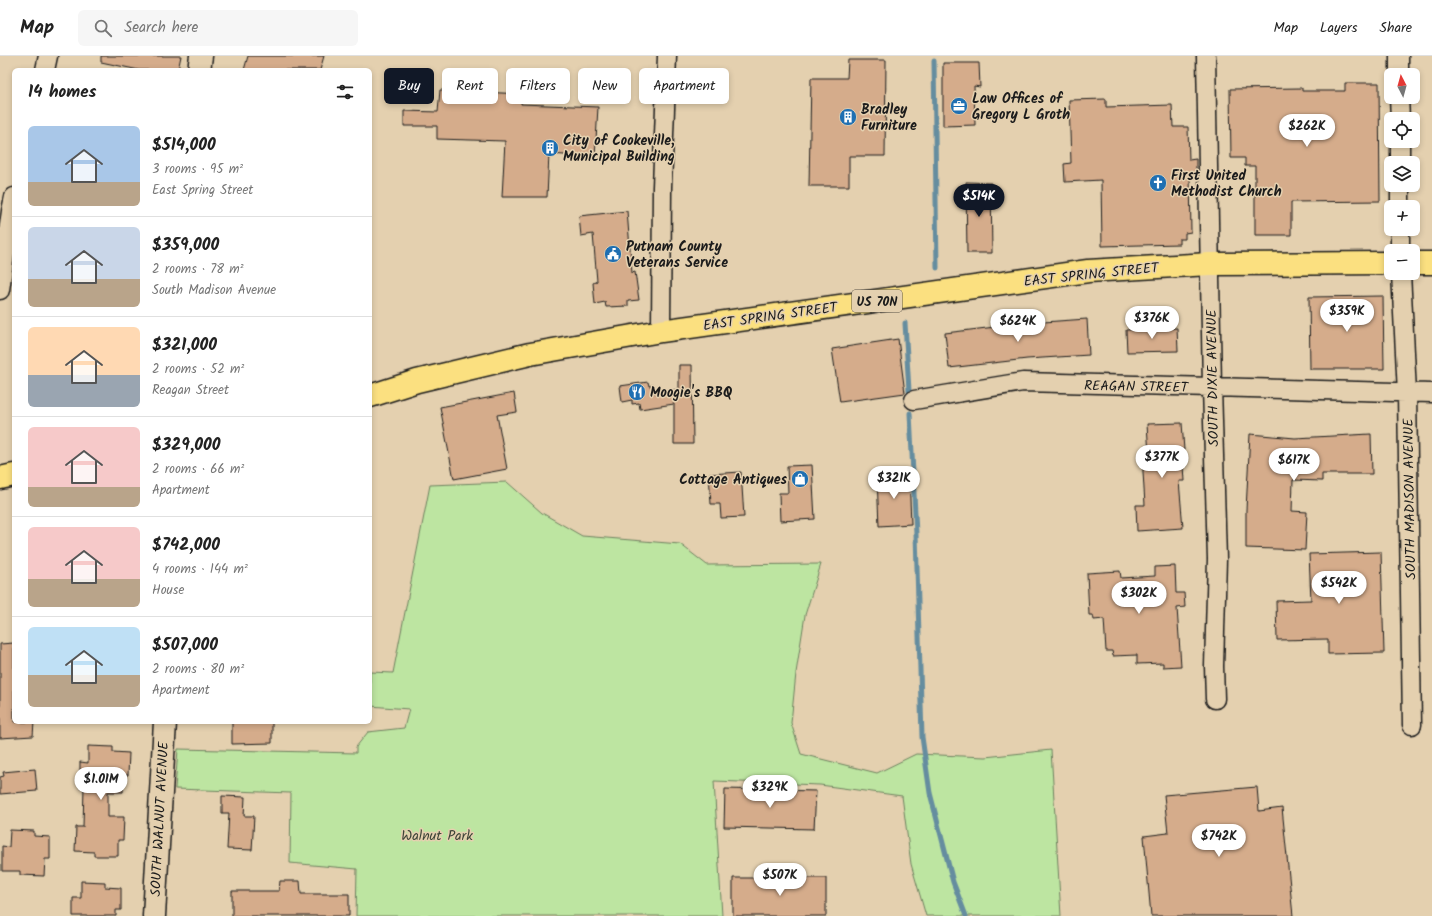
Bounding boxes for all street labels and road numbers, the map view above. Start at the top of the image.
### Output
street label: EAST SPRING STREET [1023,257,1161,293]
road number: US 70N [852,290,902,312]
street label: EAST SPRING STREET [702,296,840,337]
street label: SOUTH DIXIE AVENUE [1201,308,1225,447]
street label: REAGAN STREET [1084,375,1190,399]
street label: SOUTH MADISON AVENUE [1398,417,1422,580]
street label: SOUTH WALNUT AVENUE [145,740,175,897]

